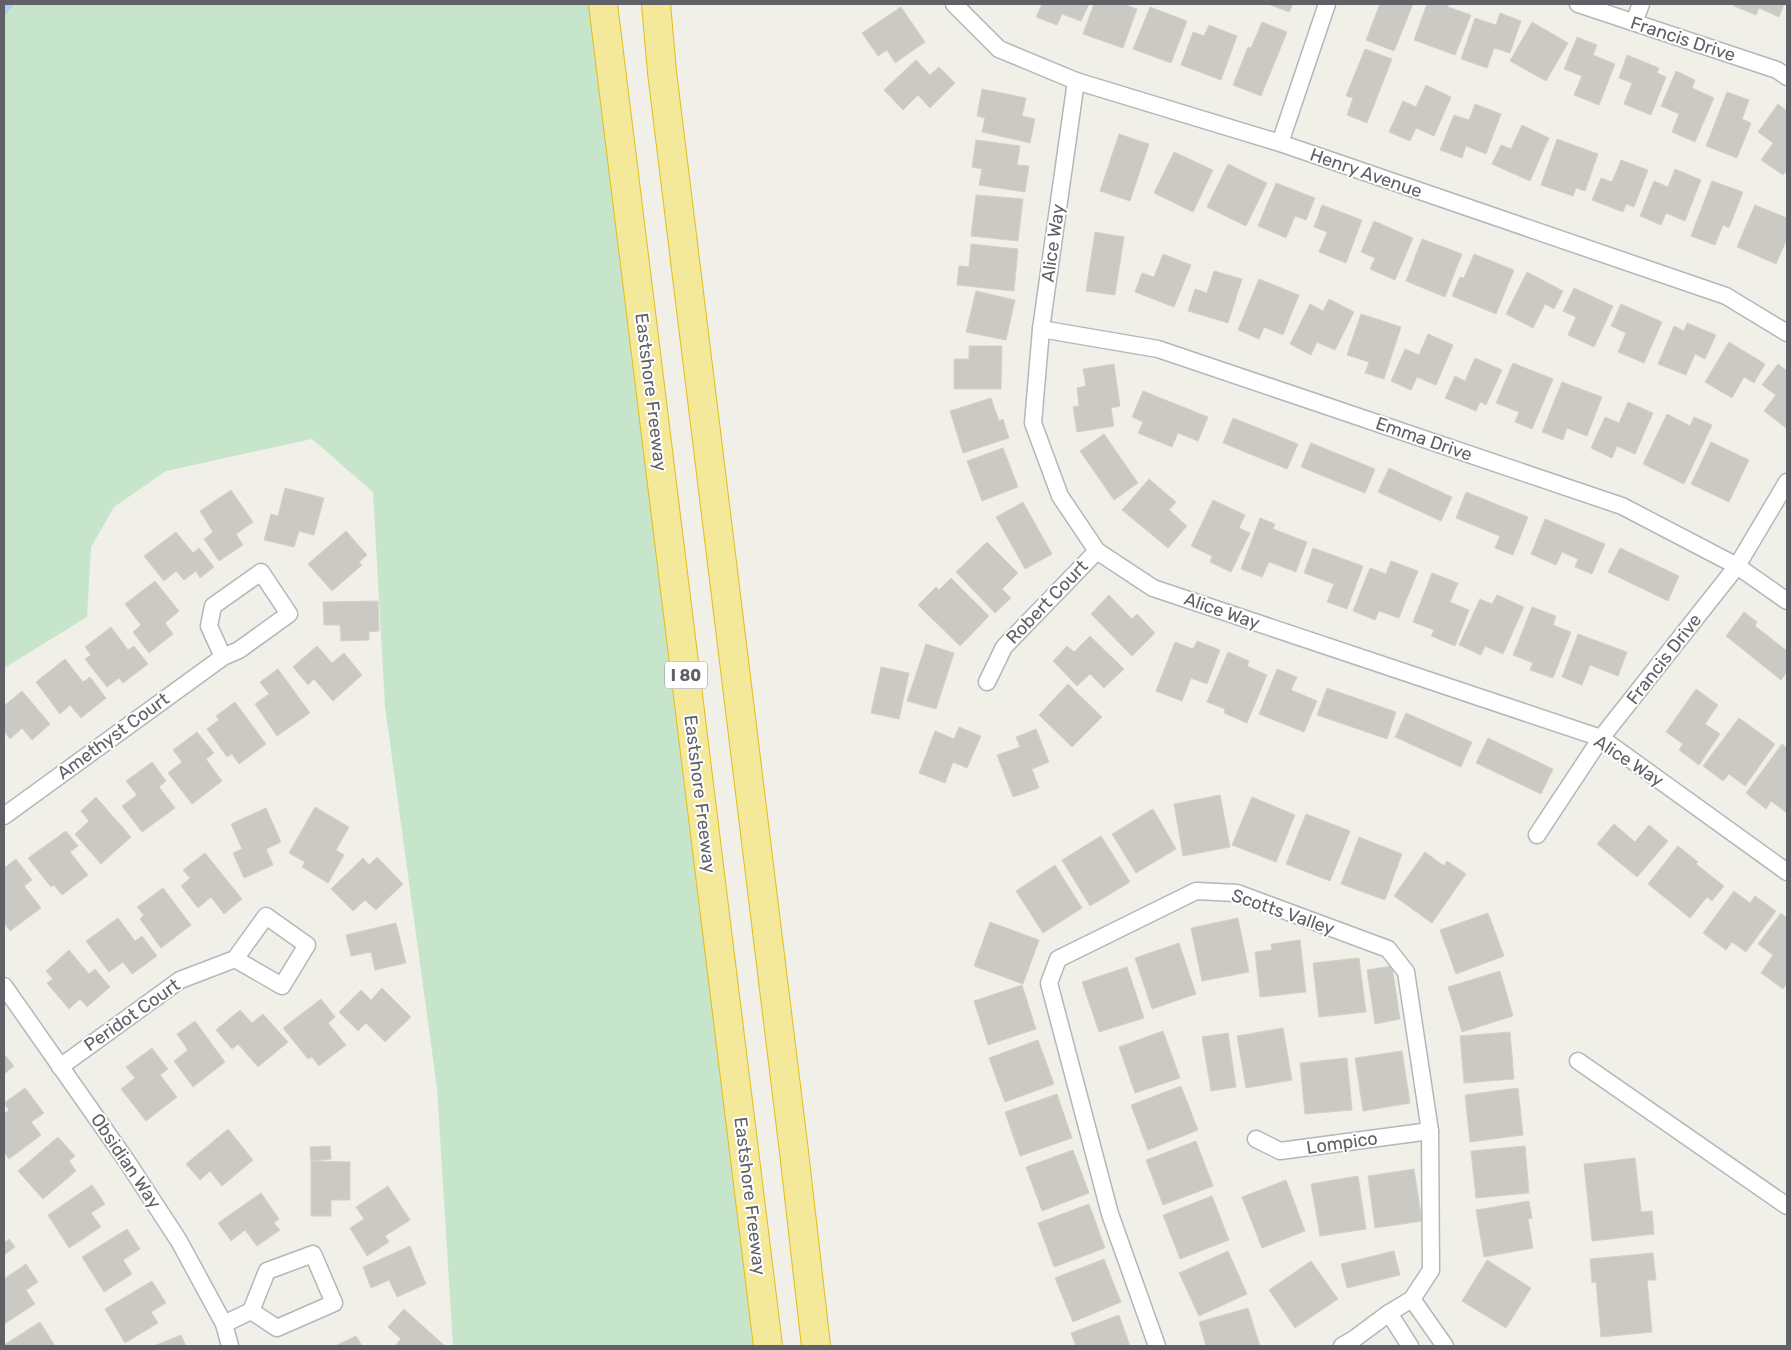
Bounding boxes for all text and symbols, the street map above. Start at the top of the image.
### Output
street label: Francis Drive [1628,12,1738,66]
street label: Henry Avenue [1307,144,1425,202]
street label: Alice Way [1037,202,1069,283]
street label: Eastshore Freeway [630,312,672,472]
street label: Emma Drive [1373,412,1475,466]
street label: Robert Court [1002,555,1092,649]
street label: Alice Way [1181,588,1263,634]
street label: Francis Drive [1622,609,1706,709]
road number: I 80 [665,662,707,688]
street label: Amethyst Court [53,688,173,784]
street label: Eastshore Freeway [679,714,721,874]
street label: Alice Way [1590,730,1668,792]
street label: Scotts Valley [1229,884,1338,940]
street label: Peridot Court [80,974,184,1056]
street label: Obsidian Way [86,1109,166,1213]
street label: Eastshore Freeway [729,1116,771,1276]
street label: Lompico [1305,1127,1379,1159]

